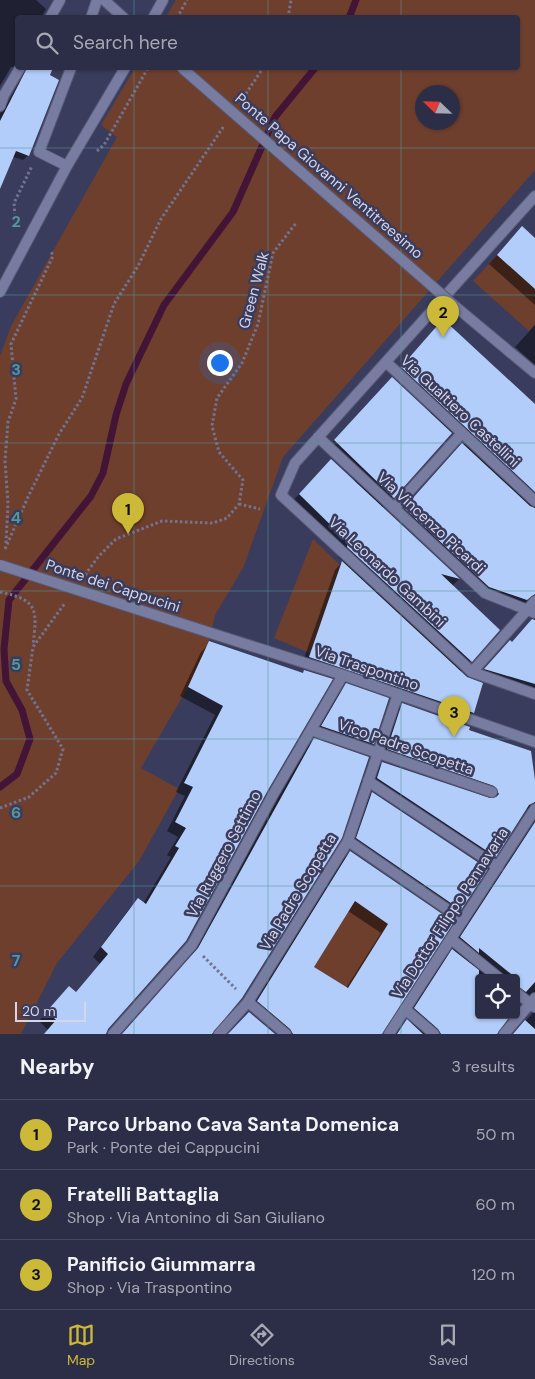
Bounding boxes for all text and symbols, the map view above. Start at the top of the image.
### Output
search box [15,15,520,70]
icon: search [33,29,61,57]
text: Search here [73,30,178,55]
north arrow [415,85,460,130]
street label: Ponte Papa Giovanni Ventitreesimo [231,89,427,263]
text: 2 [11,211,21,232]
street label: Green Walk [234,249,274,331]
pin: 2 [427,296,459,337]
your location [207,350,233,376]
street label: Via Gualtiero Castellini [396,350,524,472]
text: 3 [11,359,21,380]
street label: Via Vincenzo Picardi [373,468,489,578]
pin: 1 [112,493,144,534]
text: 4 [11,507,21,528]
street label: Via Leonardo Gambini [324,512,450,632]
street label: Ponte dei Cappucini [43,555,183,617]
street label: Via Traspontino [312,641,422,695]
text: 5 [11,654,21,675]
pin: 3 [438,696,470,737]
street label: Vico Padre Scopetta [335,714,477,780]
street label: Via Ruggero Settimo [182,787,266,921]
text: 6 [11,802,21,823]
street label: Via Dottor Filippo Pennavaria [387,824,513,1002]
street label: Via Padre Scopetta [255,830,341,954]
text: 7 [12,950,21,971]
map controls [475,974,520,1019]
button: locate [475,974,520,1019]
scale bar [15,999,86,1022]
text: 20 m [22,1002,56,1020]
text: Nearby [20,1053,94,1081]
text: 3 results [452,1056,515,1077]
text: Parco Urbano Cava Santa Domenica [67,1112,399,1137]
text: 1 [33,1124,39,1145]
text: 50 m [476,1124,515,1145]
text: Park · Ponte dei Cappucini [67,1137,260,1158]
text: Fratelli Battaglia [67,1182,219,1207]
text: 2 [31,1194,41,1215]
text: 60 m [475,1194,515,1215]
text: Shop · Via Antonino di San Giuliano [67,1207,325,1228]
text: Panificio Giummarra [67,1252,256,1277]
text: 3 [31,1264,41,1285]
text: 120 m [471,1264,515,1285]
text: Shop · Via Traspontino [67,1277,232,1298]
tab: Map [67,1321,95,1369]
tab: Directions [229,1321,295,1369]
tab: Saved [429,1321,468,1369]

